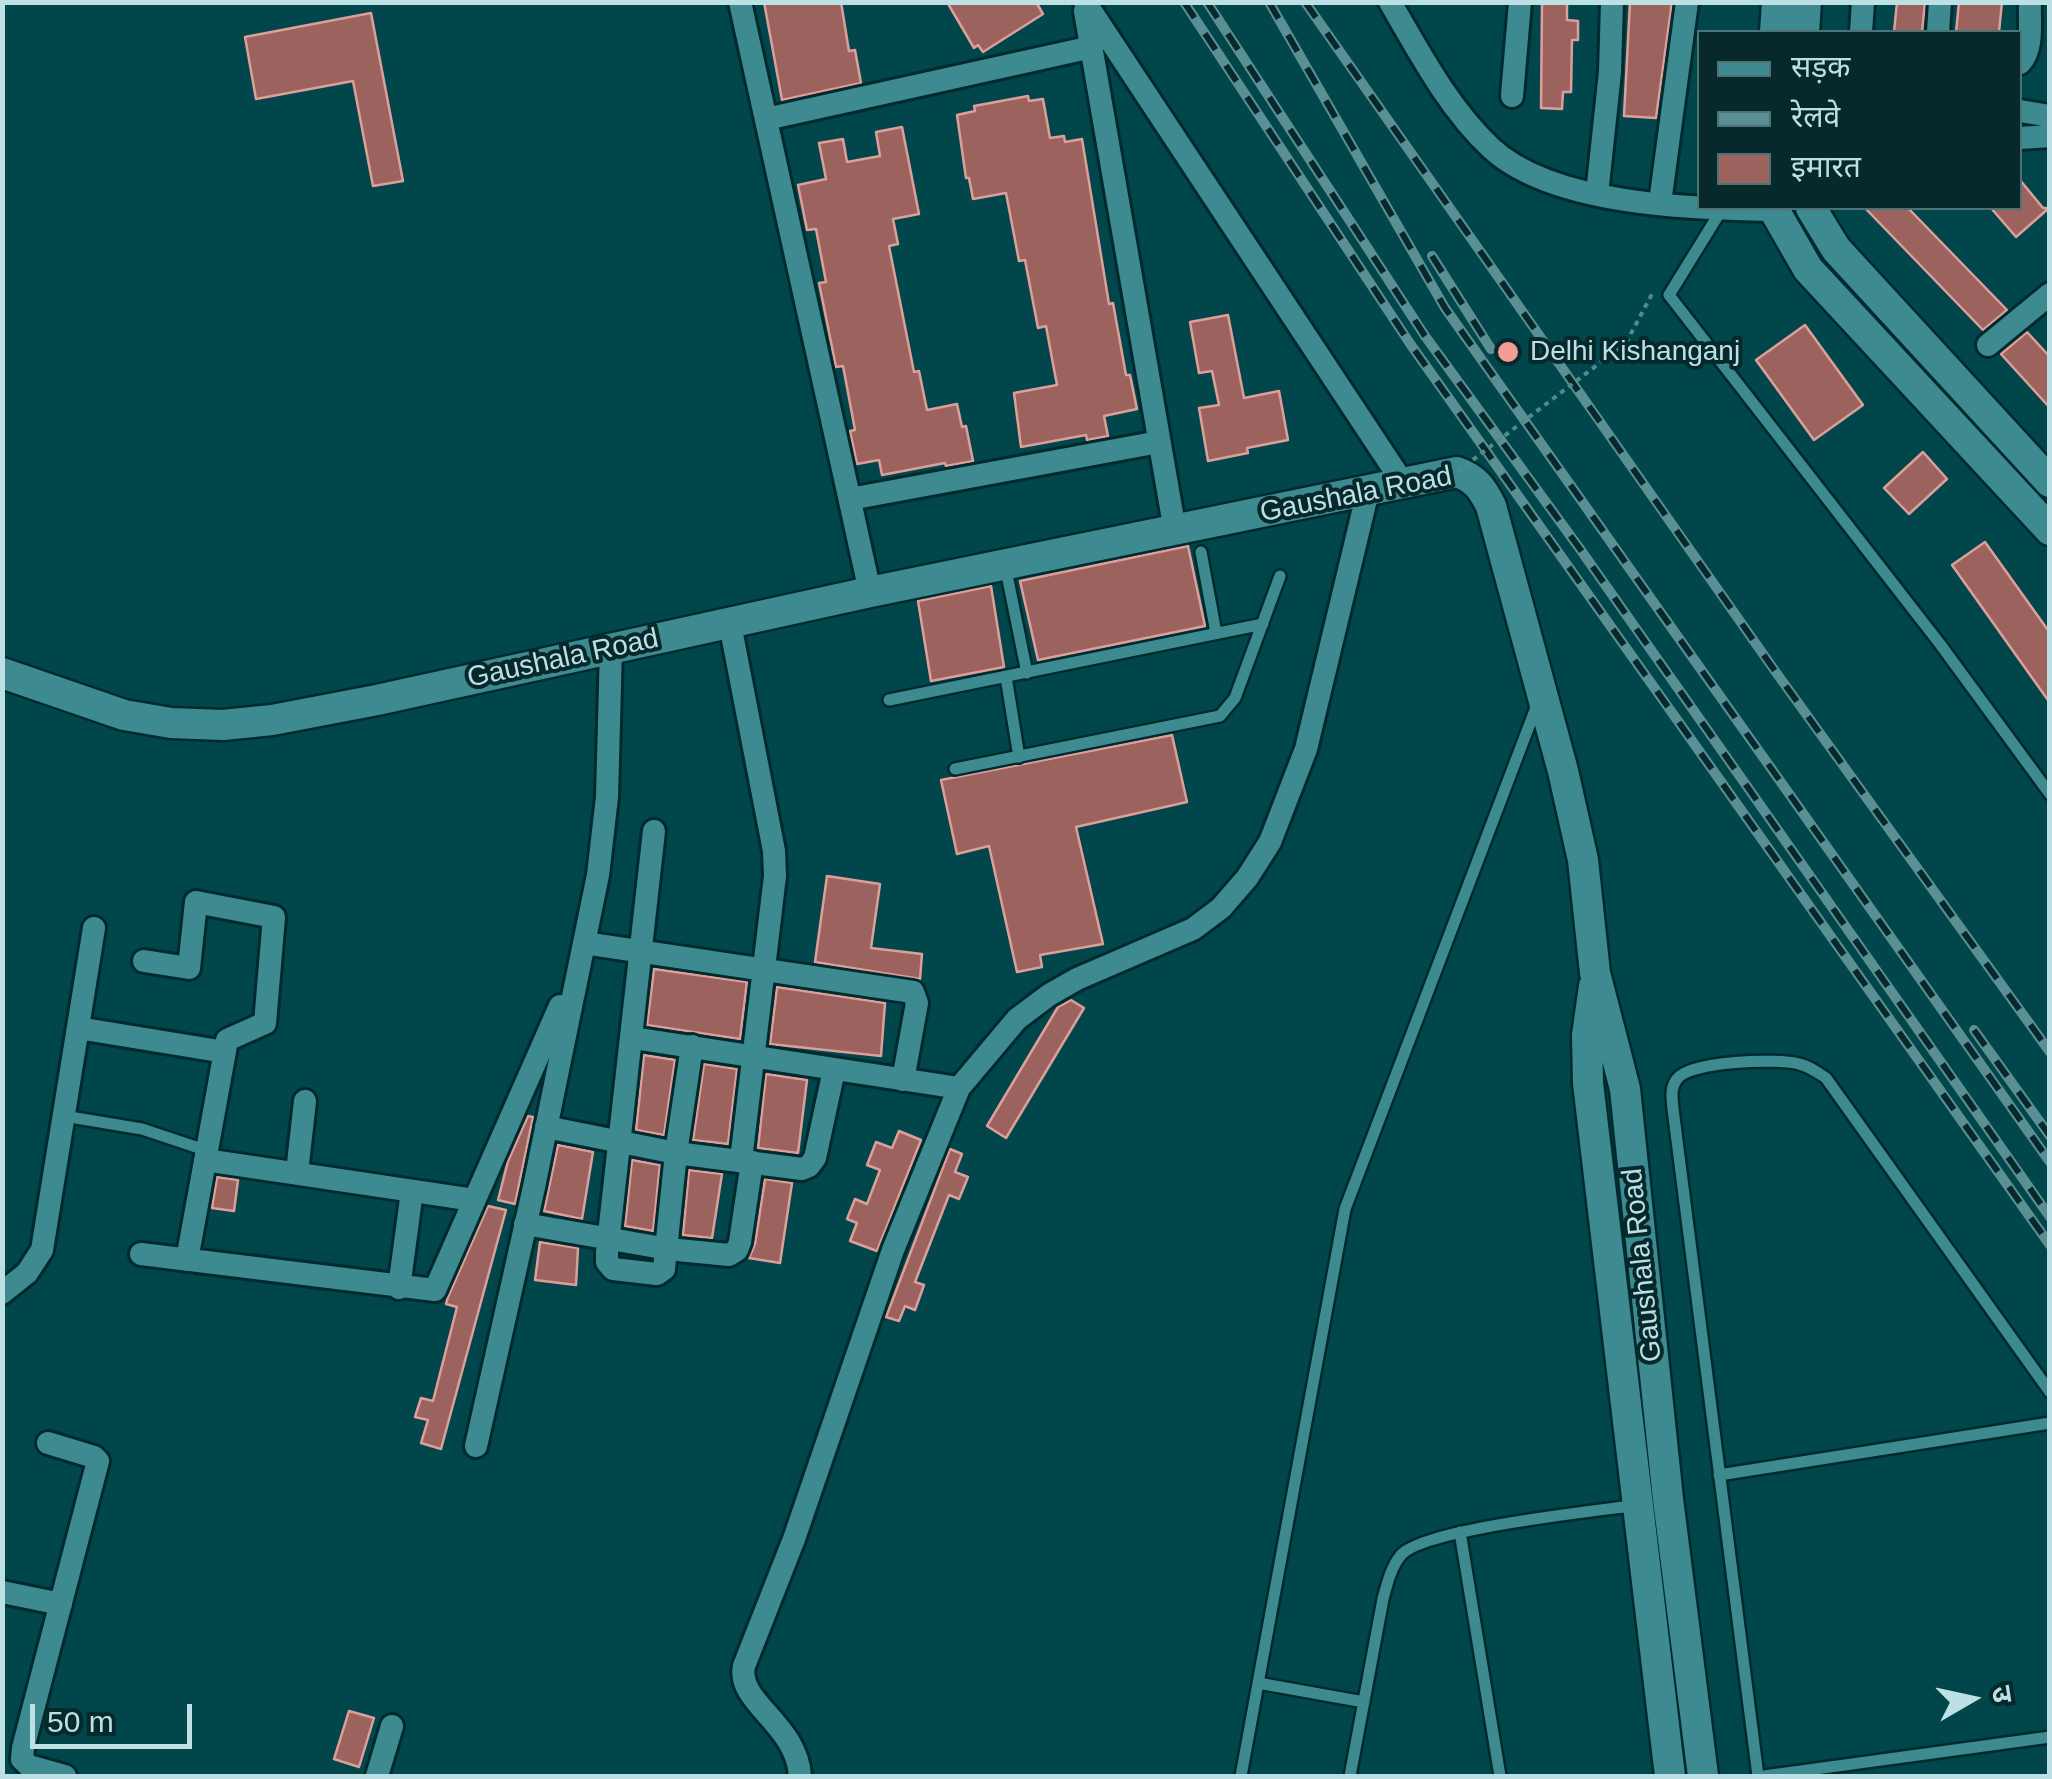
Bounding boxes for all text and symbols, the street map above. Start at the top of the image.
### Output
legend [1697,30,2022,210]
text: सड़क [1791,50,1850,83]
text: रेलवे [1791,100,1840,133]
text: इमारत [1791,150,1861,183]
place label: Delhi Kishanganj [1530,335,1740,369]
marker: Delhi Kishanganj [1495,339,1521,365]
street label: Gaushala Road [1257,460,1455,530]
street label: Gaushala Road [464,622,662,696]
street label: Gaushala Road [1616,1166,1670,1364]
north arrow [1922,1649,2022,1749]
scale bar [35,1684,198,1746]
text: उ [1986,1684,2019,1705]
text: 50 m [47,1705,114,1738]

